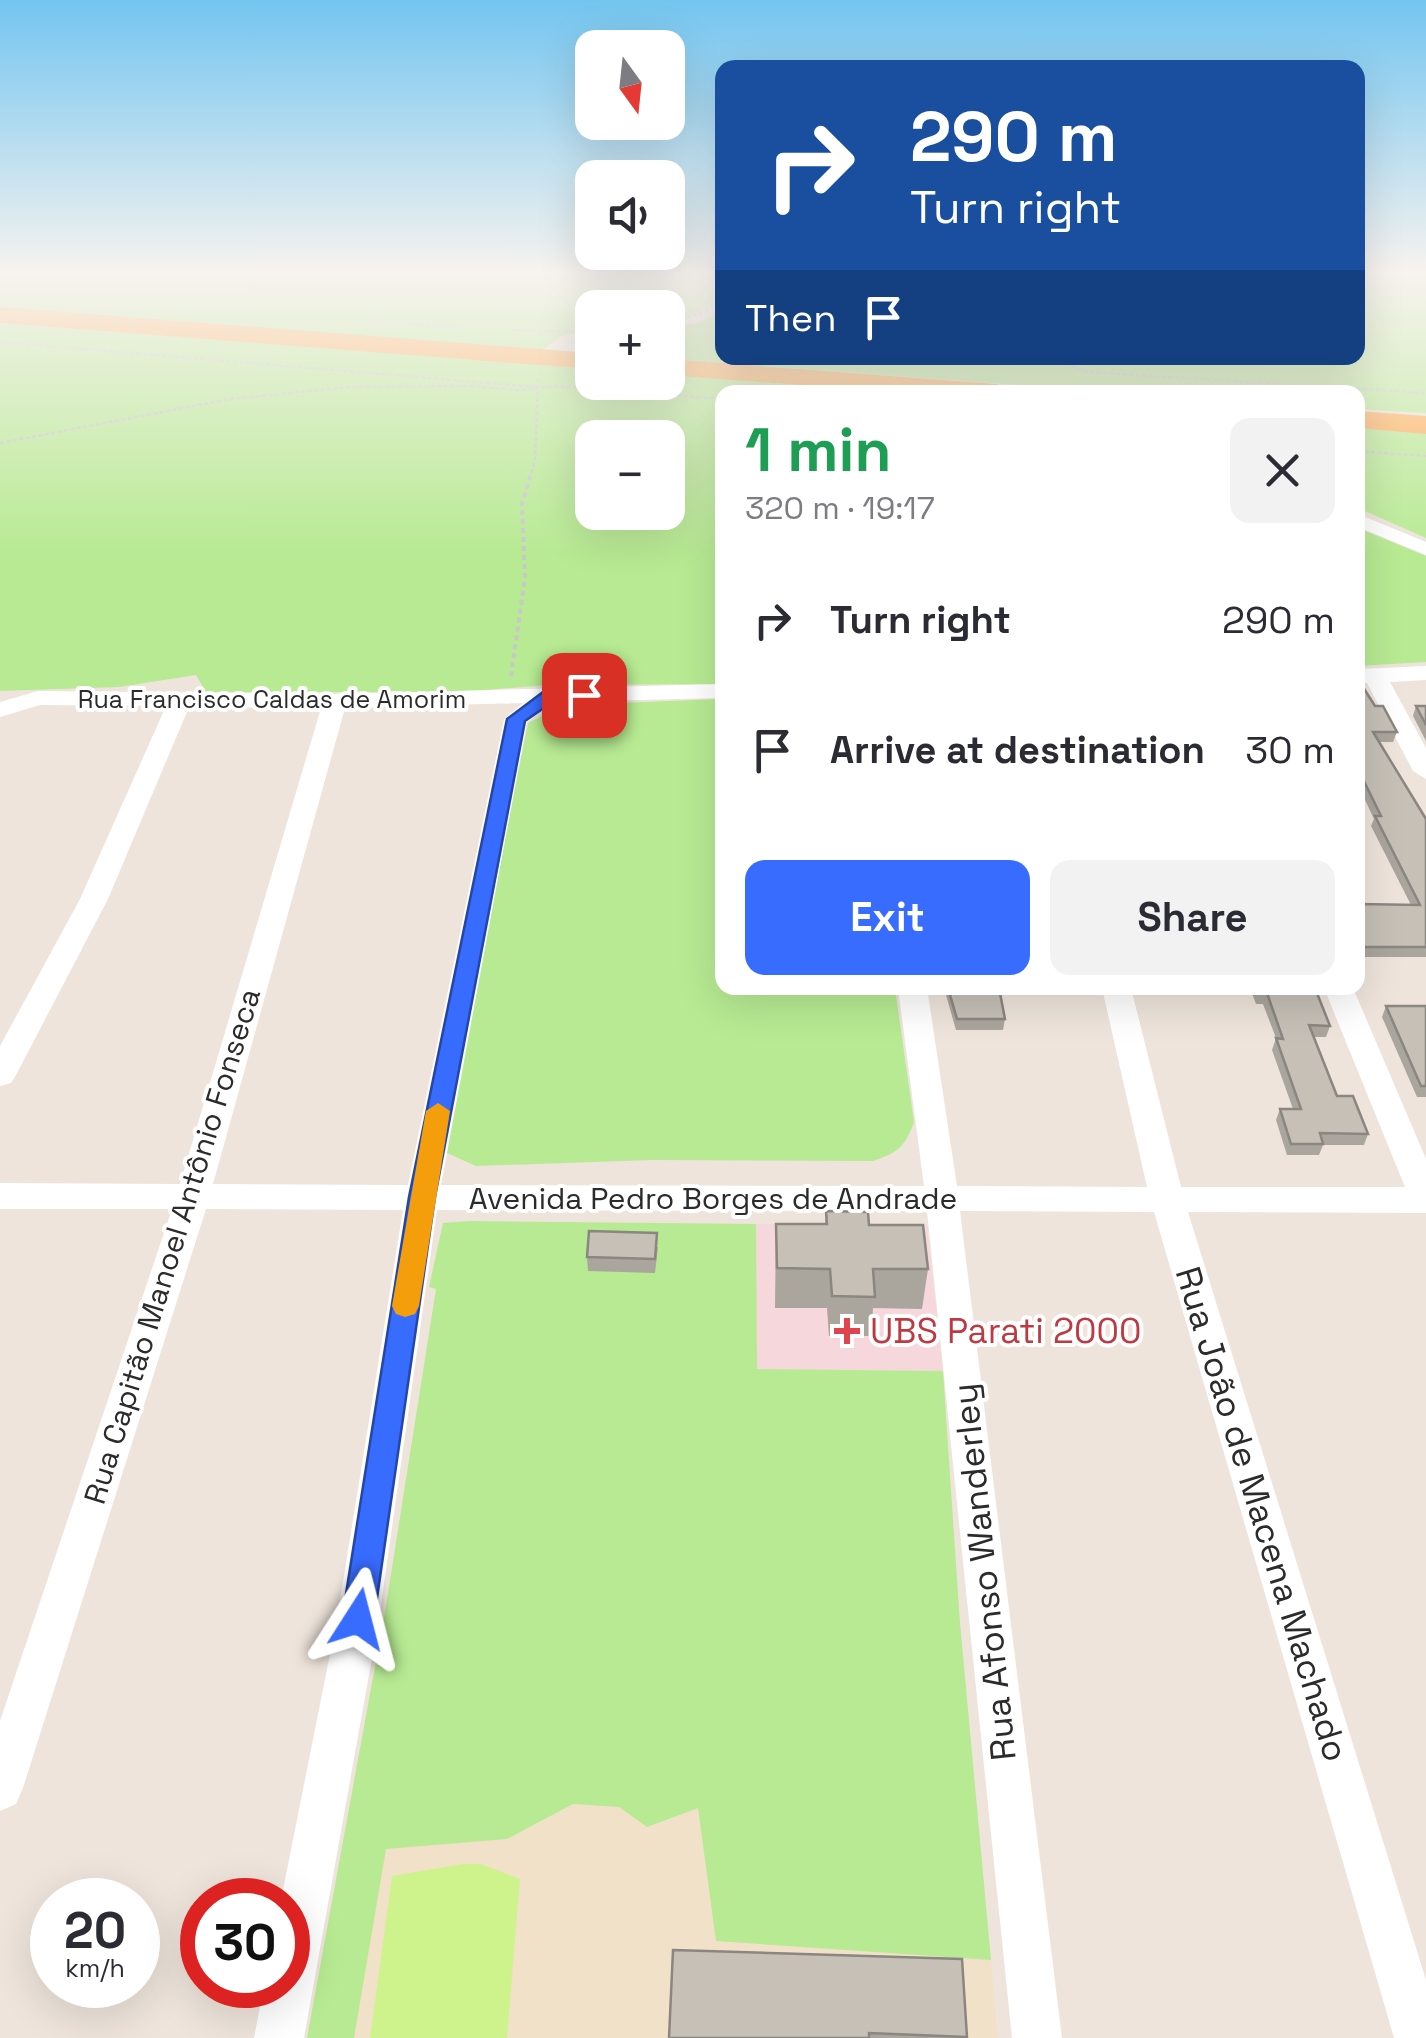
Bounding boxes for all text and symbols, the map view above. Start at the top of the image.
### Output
north arrow [575,30,685,140]
map controls [575,30,685,530]
text: 290 m [910,92,1117,181]
icon: right [745,100,875,230]
button: sound [575,160,685,270]
text: Turn right [910,179,1121,236]
button: + [575,290,685,400]
icon: arrive [856,290,911,345]
text: Then [745,294,836,342]
text: 1 min [745,412,892,489]
button: close [1230,418,1335,523]
button: − [575,420,685,530]
text: 320 m · 19:17 [745,488,935,528]
icon: right [745,593,800,648]
text: Turn right [830,596,1011,644]
text: 290 m [1222,596,1335,644]
pin [542,653,627,738]
icon: arrive [557,668,612,723]
street label: Rua Francisco Caldas de Amorim [78,683,466,715]
icon: arrive [745,723,800,778]
text: Arrive at destination [830,726,1205,774]
text: 30 m [1245,726,1335,774]
button: Exit [745,860,1030,975]
button: Share [1050,860,1335,975]
street label: Rua Capitão Manoel Antônio Fonseca [75,983,269,1509]
street label: Avenida Pedro Borges de Andrade [469,1179,957,1218]
street label: Rua João de Macena Machado [1166,1261,1358,1767]
place label: UBS Parati 2000 [870,1309,1141,1353]
marker: UBS Parati 2000 [834,1318,860,1344]
street label: Rua Afonso Wanderley [942,1381,1026,1763]
position arrow [306,1567,410,1671]
speed limit sign: 30 [180,1878,310,2008]
text: 20 [64,1899,126,1963]
text: km/h [65,1952,125,1984]

